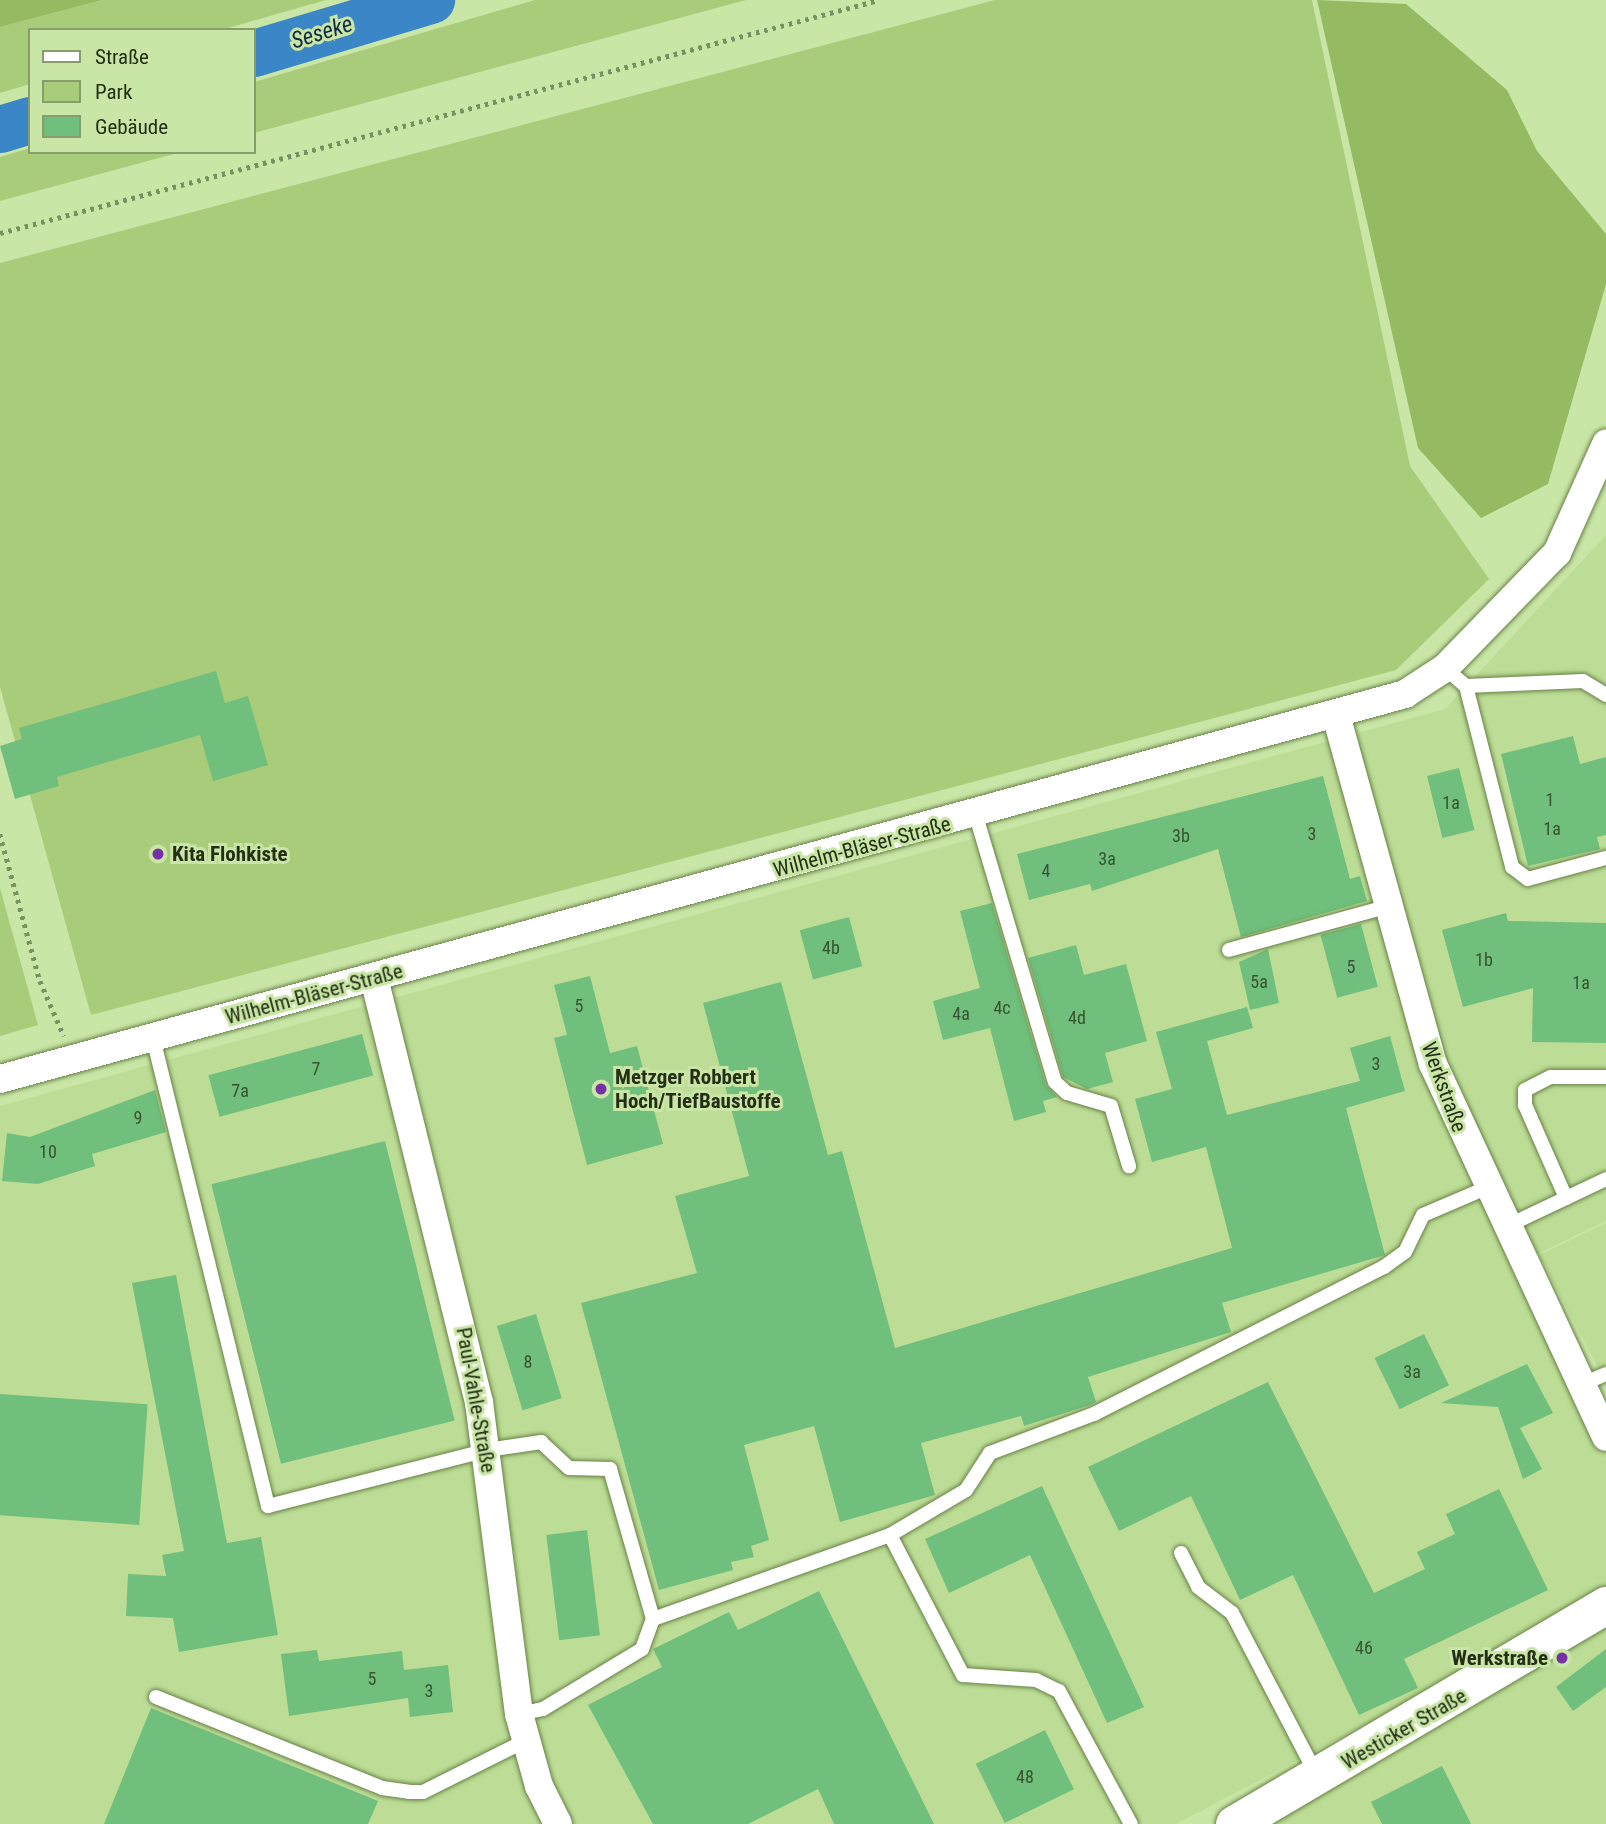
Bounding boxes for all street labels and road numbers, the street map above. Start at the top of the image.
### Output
street label: Wilhelm-Bläser-Straße [770,811,954,883]
street label: Wilhelm-Bläser-Straße [222,958,406,1030]
street label: Werkstraße [1416,1039,1472,1135]
street label: Paul-Vahle-Straße [451,1325,501,1475]
street label: Westicker Straße [1337,1683,1471,1775]

